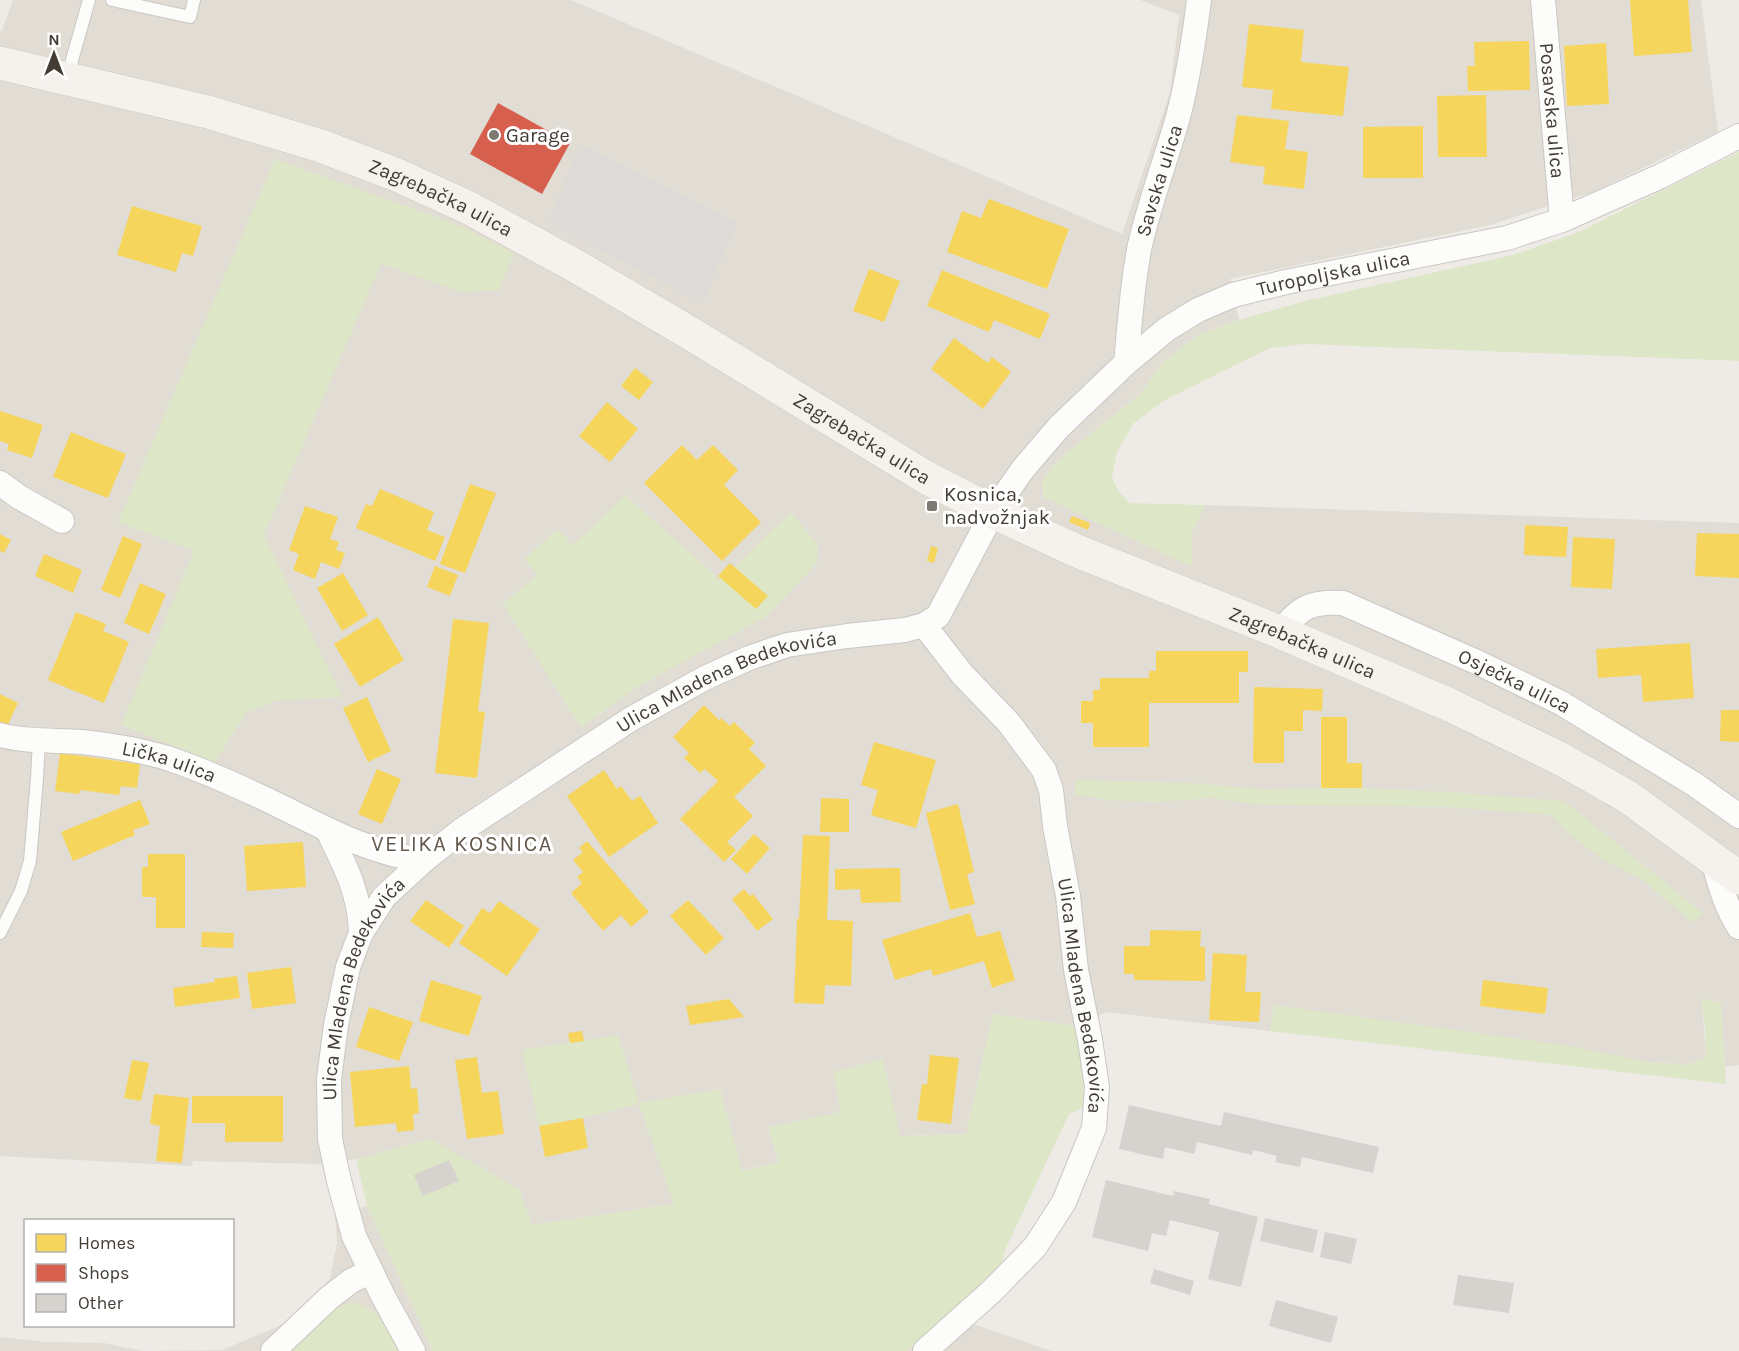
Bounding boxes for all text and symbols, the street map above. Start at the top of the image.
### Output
north arrow [24,24,84,84]
text: N [48,30,60,49]
street label: Posavska ulica [1535,42,1570,179]
street label: Savska ulica [1131,122,1187,239]
place label: Garage [506,124,570,147]
marker: Garage [487,128,501,142]
street label: Zagrebačka ulica [365,154,517,241]
street label: Turopoljska ulica [1254,246,1412,300]
street label: Zagrebačka ulica [789,388,935,489]
place label: Kosnica, nadvožnjak [944,483,1050,529]
marker: Kosnica, nadvožnjak [925,499,939,513]
street label: Zagrebačka ulica [1226,601,1379,683]
street label: Ulica Mladena Bedekovića [612,626,838,737]
street label: Osječka ulica [1455,644,1575,718]
street label: Lička ulica [120,736,220,787]
district label: VELIKA KOSNICA [371,831,553,857]
street label: Ulica Mladena Bedekovića [317,872,410,1101]
street label: Ulica Mladena Bedekovića [1053,876,1108,1115]
legend [24,1219,234,1327]
text: Homes [78,1232,135,1254]
text: Shops [78,1262,130,1284]
text: Other [78,1292,123,1314]

